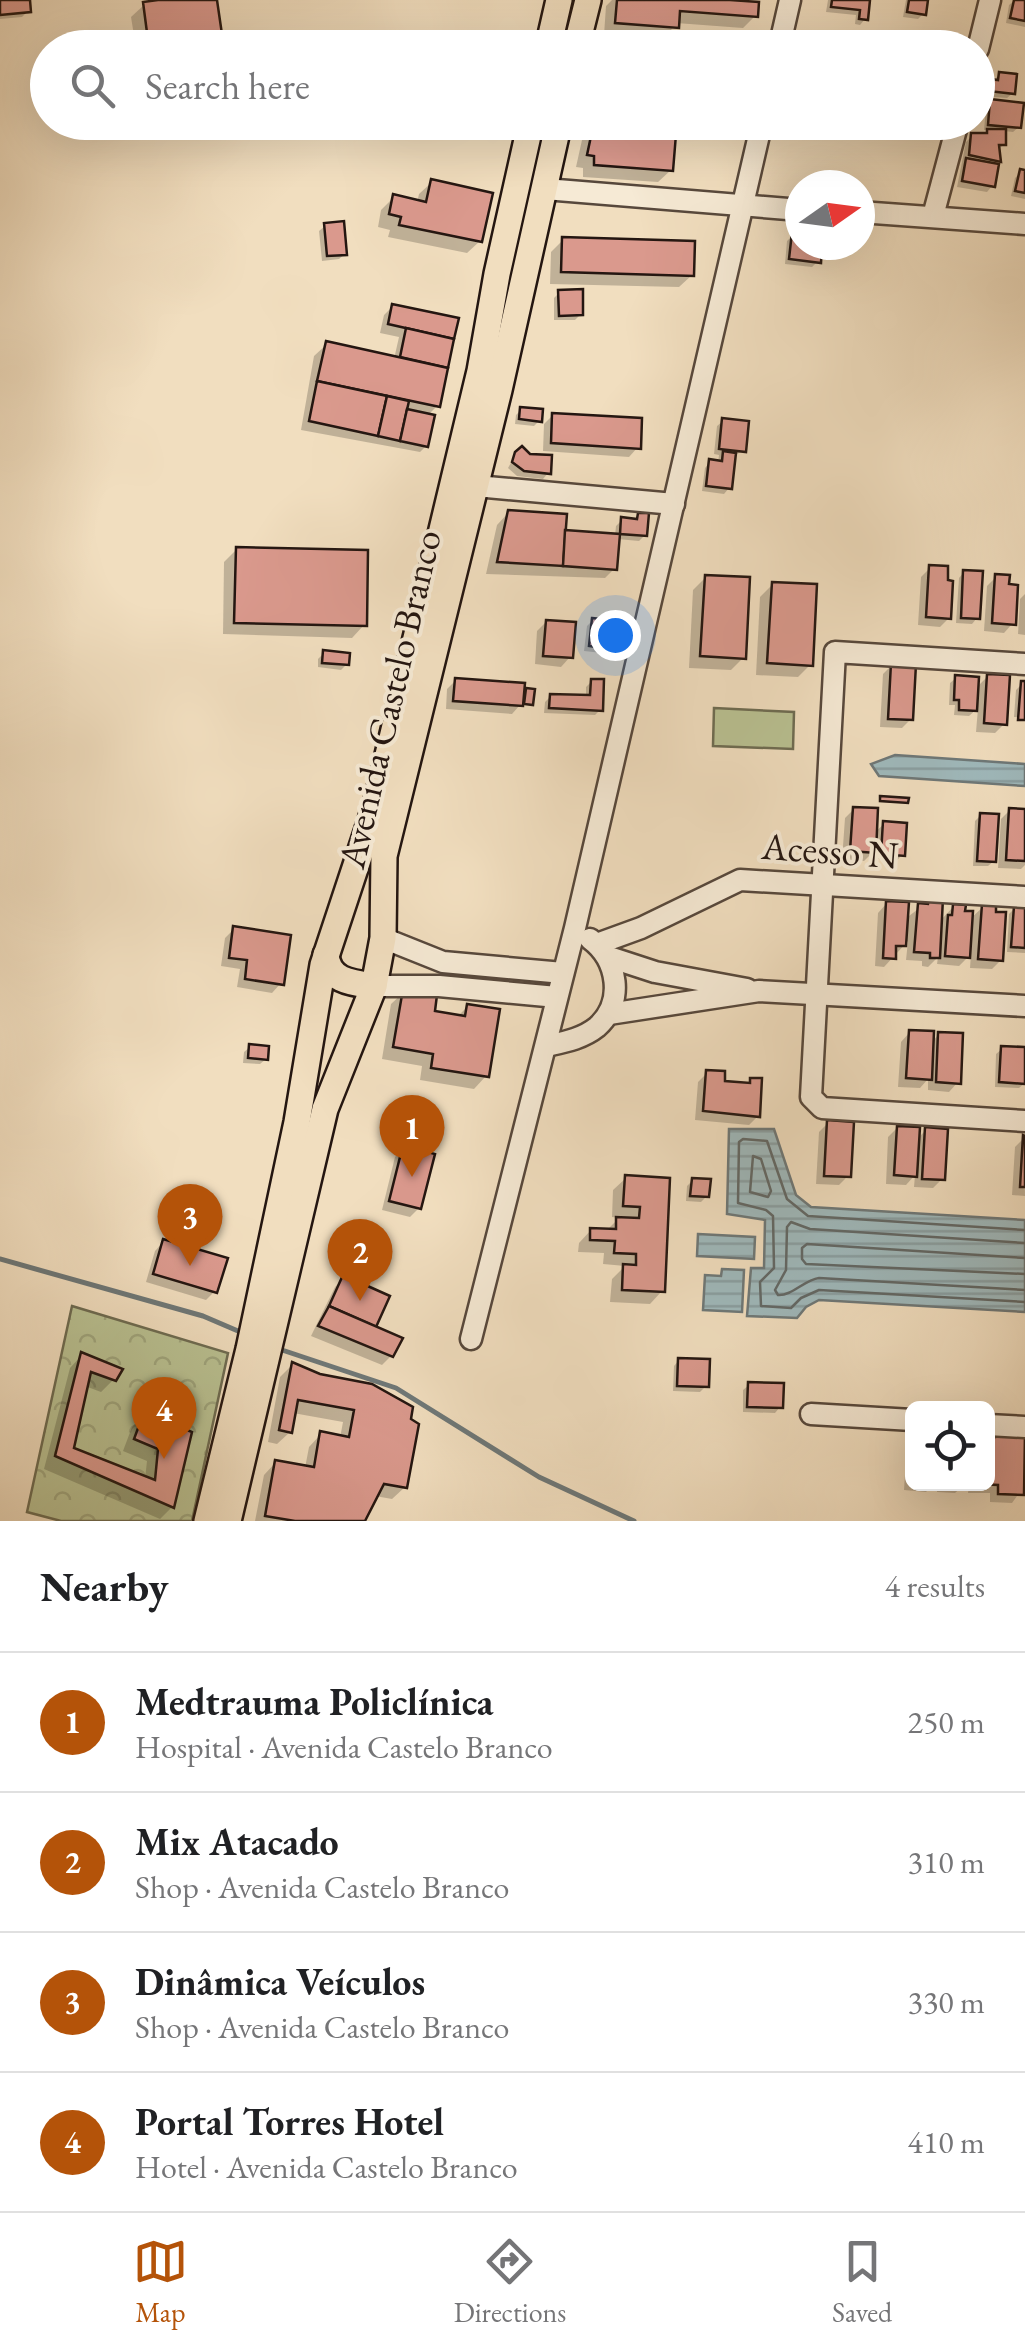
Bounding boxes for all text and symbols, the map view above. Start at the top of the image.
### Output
search box [30,30,995,140]
icon: search [65,58,120,113]
text: Search here [145,61,310,110]
north arrow [785,170,875,260]
street label: Avenida Castelo Branco [326,525,452,874]
your location [590,610,641,661]
street label: Acesso N [759,821,900,879]
pin: 1 [380,1094,444,1177]
pin: 3 [158,1184,222,1266]
pin: 2 [328,1218,392,1301]
pin: 4 [132,1376,196,1459]
map controls [905,1401,995,1491]
button: locate [905,1401,995,1491]
text: Nearby [40,1559,169,1614]
text: 4 results [885,1565,985,1607]
text: Medtrauma Policlínica [135,1677,493,1726]
text: 1 [64,1701,81,1743]
text: 250 m [908,1701,985,1743]
text: Hospital · Avenida Castelo Branco [135,1726,553,1768]
text: Mix Atacado [135,1817,339,1866]
text: 2 [64,1841,81,1883]
text: 310 m [908,1841,985,1883]
text: Shop · Avenida Castelo Branco [135,1866,509,1908]
text: Dinâmica Veículos [135,1957,425,2006]
text: 3 [64,1981,81,2023]
text: 330 m [908,1981,985,2023]
text: Shop · Avenida Castelo Branco [135,2006,509,2048]
text: Portal Torres Hotel [135,2097,444,2146]
text: 4 [64,2121,81,2163]
text: 410 m [908,2121,985,2163]
text: Hotel · Avenida Castelo Branco [135,2146,518,2188]
tab: Map [133,2234,188,2330]
tab: Directions [454,2234,566,2330]
tab: Saved [832,2234,892,2330]

